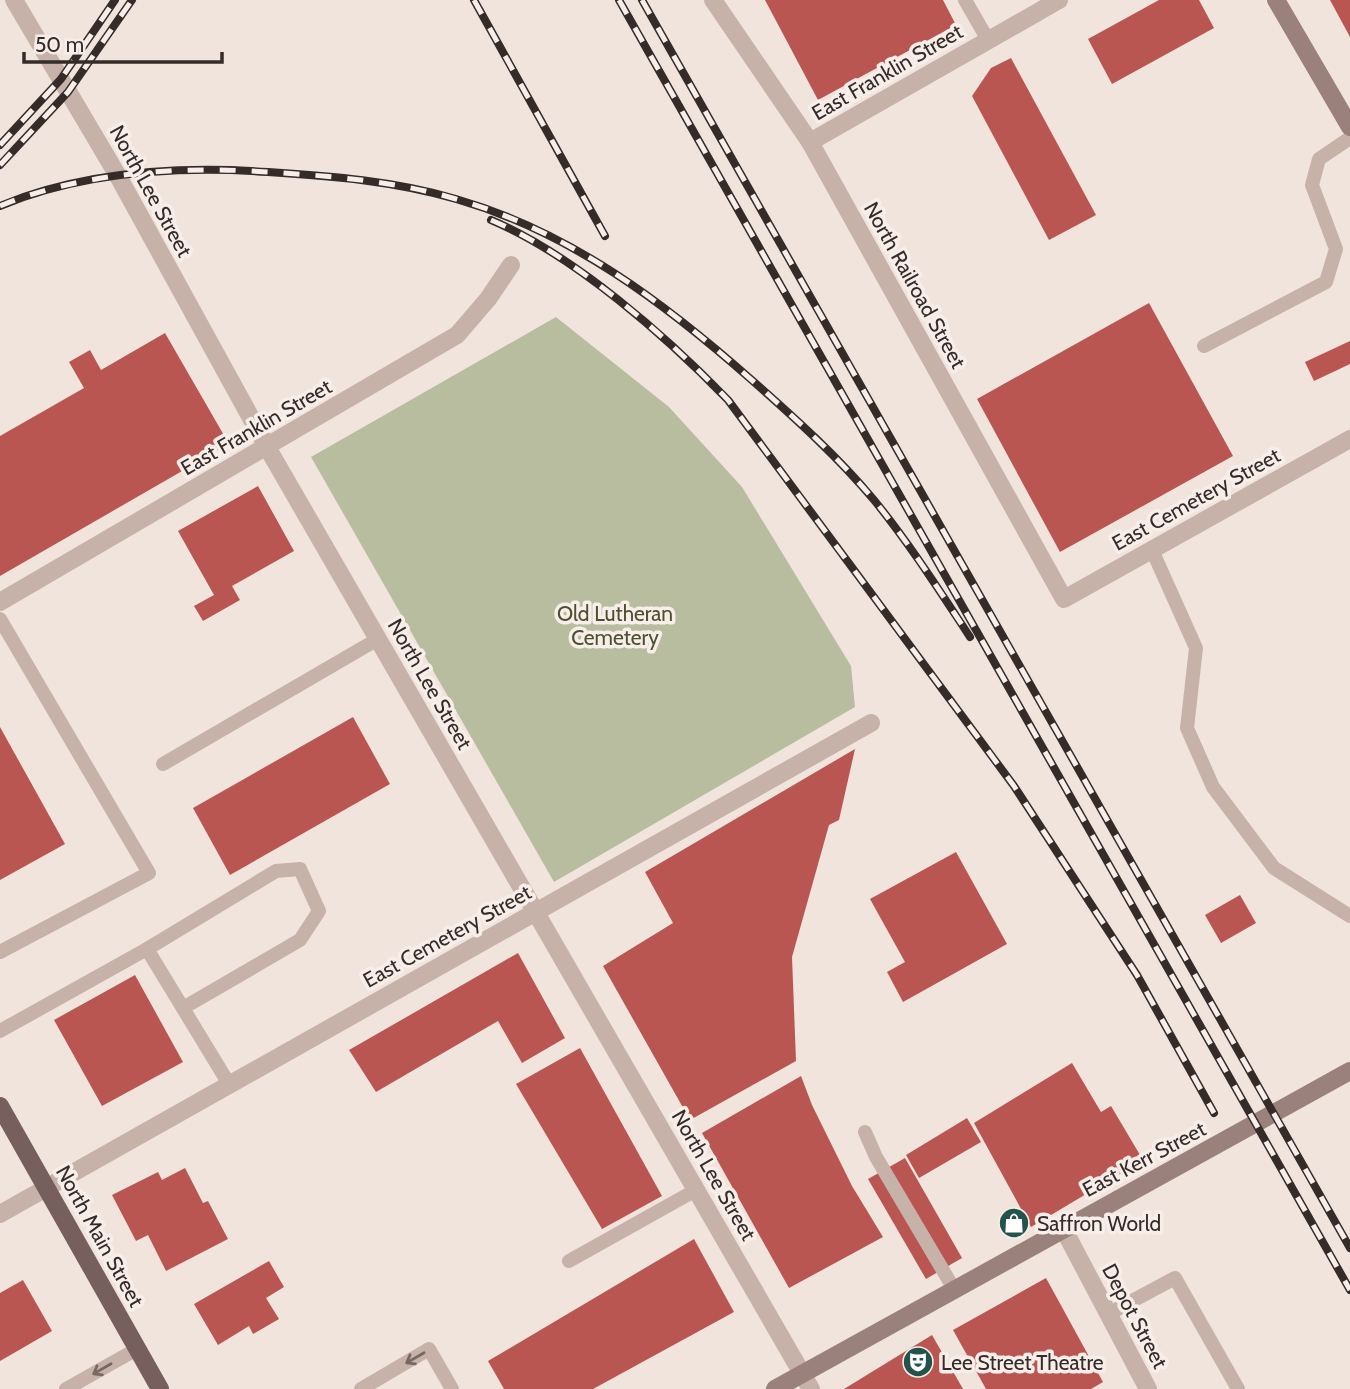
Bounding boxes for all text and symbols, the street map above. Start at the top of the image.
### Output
street label: East Franklin Street [807,19,967,125]
scale bar [24,21,222,65]
text: 50 m [35,32,84,57]
street label: North Lee Street [105,121,197,261]
street label: North Railroad Street [859,197,971,373]
street label: East Franklin Street [176,374,336,480]
street label: East Cemetery Street [1108,442,1284,556]
park label: Old Lutheran Cemetery [557,601,673,650]
street label: North Lee Street [383,614,477,754]
street label: East Cemetery Street [359,879,535,993]
street label: North Lee Street [667,1105,761,1245]
street label: East Kerr Street [1078,1116,1210,1202]
street label: North Main Street [51,1161,149,1311]
shop icon: Saffron World [997,1206,1031,1240]
place label: Saffron World [1037,1211,1161,1236]
street label: Depot Street [1097,1259,1173,1373]
theatre icon: Lee Street Theatre [901,1345,935,1379]
place label: Lee Street Theatre [941,1350,1104,1375]
one-way arrow [405,1352,426,1365]
one-way arrow [92,1362,112,1376]

